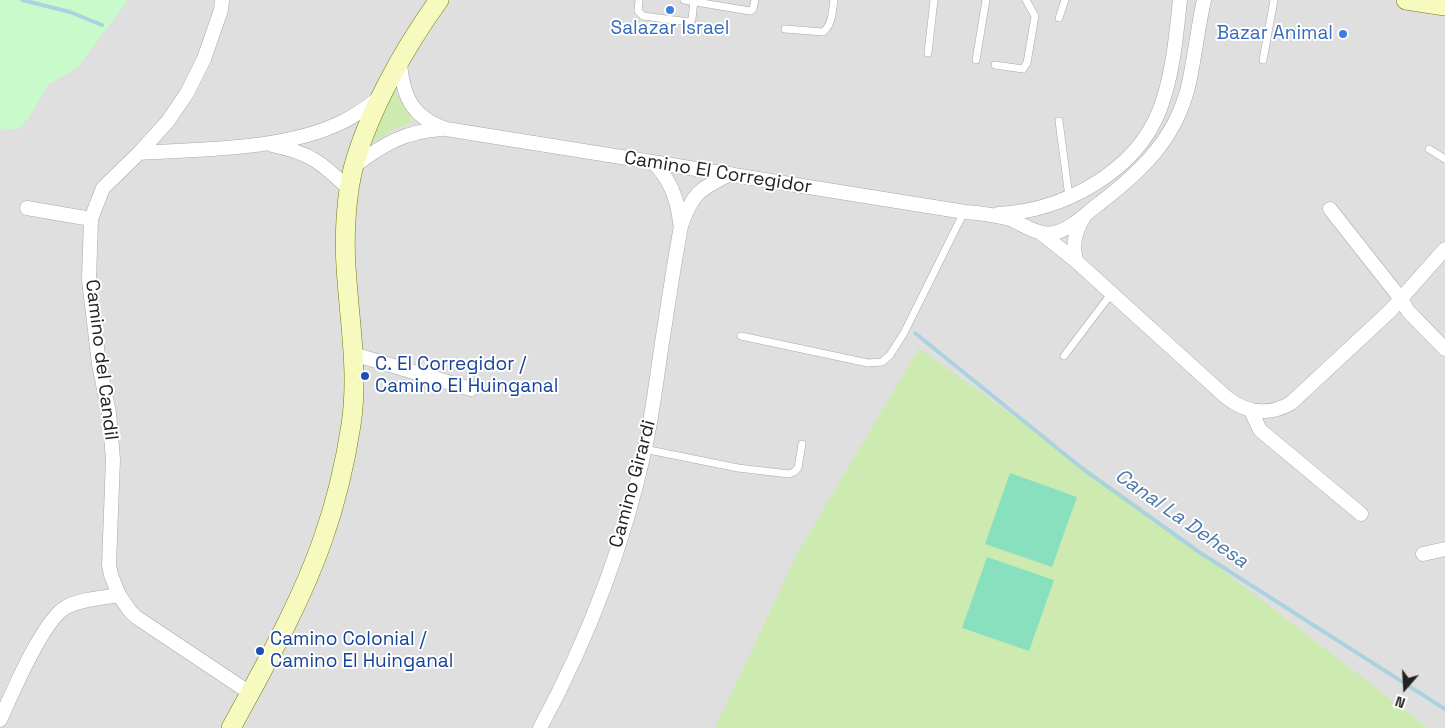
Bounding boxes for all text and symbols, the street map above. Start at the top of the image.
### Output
marker: Salazar Israel [664,4,676,16]
place label: Salazar Israel [610,18,730,40]
place label: Bazar Animal [1217,23,1333,45]
marker: Bazar Animal [1337,28,1349,40]
street label: Camino El Corregidor [622,147,814,199]
street label: Camino del Candil [80,278,122,442]
place label: C. El Corregidor / Camino El Huinganal [375,354,558,398]
marker: C. El Corregidor / Camino El Huinganal [359,370,371,382]
street label: Camino Girardi [605,418,661,550]
water label: Canal La Dehesa [1110,464,1252,574]
place label: Camino Colonial / Camino El Huinganal [270,629,453,673]
marker: Camino Colonial / Camino El Huinganal [254,645,266,657]
north arrow [1380,663,1430,713]
text: N [1393,692,1407,712]

